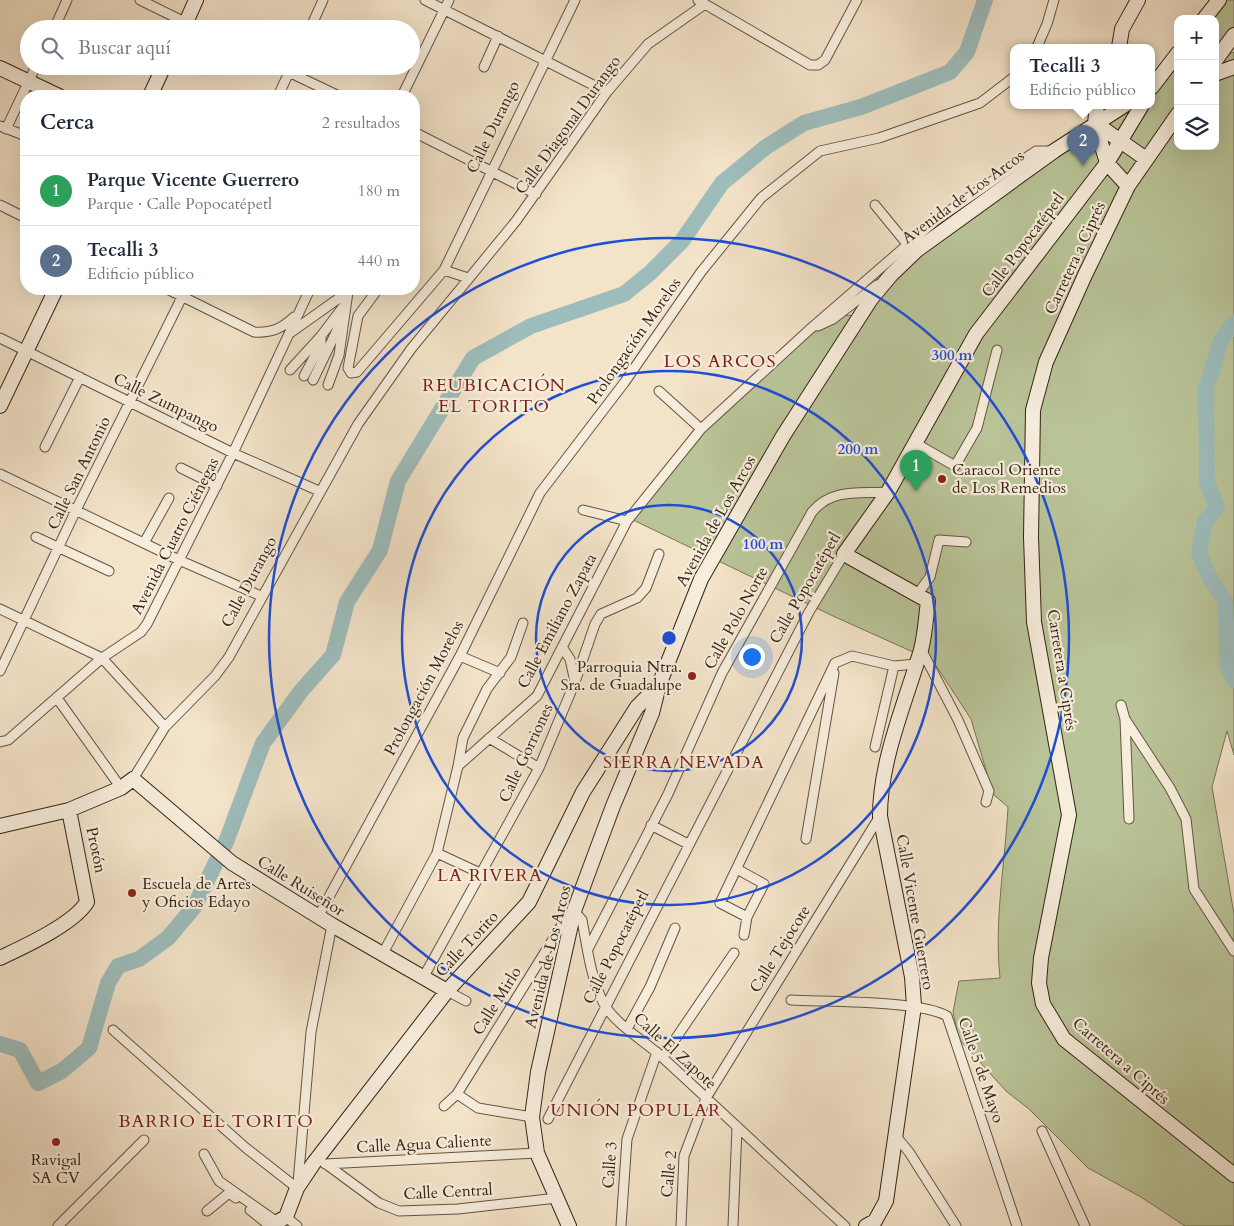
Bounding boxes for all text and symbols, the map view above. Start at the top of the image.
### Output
map controls [1174,15,1219,150]
button: + [1174,15,1219,60]
search box [20,20,420,75]
icon: search [38,34,66,62]
text: Buscar aquí [78,35,171,61]
popup [1010,44,1155,109]
street label: Calle Diagonal Durango [510,51,626,199]
text: Tecalli 3 [1029,53,1100,79]
button: − [1174,60,1219,105]
street label: Calle Durango [461,77,525,177]
text: Edificio público [1029,79,1136,101]
button: layers [1174,105,1219,150]
text: Cerca [40,108,94,137]
text: 2 resultados [322,112,400,134]
pin: 2 [1067,125,1099,166]
street label: Avenida de Los Arcos [897,145,1029,249]
text: Parque Vicente Guerrero [87,167,299,193]
text: 1 [52,180,60,202]
text: 180 m [358,180,400,202]
street label: Calle Popocatépetl [976,188,1070,302]
text: Parque · Calle Popocatépetl [87,193,272,215]
street label: Carretera a Ciprés [1039,198,1111,318]
text: Tecalli 3 [87,237,158,263]
text: 2 [52,250,60,272]
text: 440 m [358,250,400,272]
text: Edificio público [87,263,194,285]
street label: Prolongación Morelos [582,273,686,409]
text: 300 m [932,345,973,365]
district label: LOS ARCOS [664,349,776,374]
street label: Calle Zumpango [110,368,223,438]
district label: REUBICACIÓN EL TORITO [422,373,566,419]
street label: Calle San Antonio [42,412,116,533]
text: 200 m [838,439,879,459]
pin: 1 [900,450,932,491]
street label: Avenida de Los Arcos [671,452,761,590]
street label: Avenida Cuatro Ciénegas [126,454,224,618]
place label: Caracol Oriente de Los Remedios [952,459,1066,499]
marker: Caracol Oriente de Los Remedios [936,473,948,485]
street label: Calle Popocatépetl [764,528,846,648]
street label: Calle Durango [216,532,282,631]
text: 100 m [743,534,784,554]
street label: Calle Emiliano Zapata [512,550,602,692]
street label: Calle Polo Norte [699,563,773,673]
street label: Carretera a Ciprés [1042,608,1082,732]
street label: Prolongación Morelos [379,616,469,760]
centre of rings [660,629,678,647]
your location [739,644,765,670]
place label: Parroquia Ntra. Sra. de Guadalupe [560,656,682,696]
marker: Parroquia Ntra. Sra. de Guadalupe [686,670,698,682]
street label: Calle Gorriones [493,700,559,806]
district label: SIERRA NEVADA [603,750,765,775]
street label: Protón [80,825,112,875]
street label: Calle Vicente Guerrero [890,833,940,992]
street label: Calle Ruiseñor [253,850,349,922]
district label: LA RIVERA [437,863,543,888]
place label: Escuela de Artes y Oficios Edayo [141,873,251,913]
street label: Avenida de Los Arcos [520,883,576,1031]
street label: Calle Popocatépetl [578,886,654,1008]
marker: Escuela de Artes y Oficios Edayo [126,887,138,899]
street label: Calle Tejocote [744,901,816,997]
street label: Calle Torito [431,906,504,982]
street label: Calle Mirlo [467,962,527,1039]
street label: Calle El Zapote [629,1008,721,1094]
street label: Carretera a Ciprés [1068,1013,1174,1109]
street label: Calle 5 de Mayo [953,1014,1010,1126]
district label: UNIÓN POPULAR [550,1098,722,1123]
district label: BARRIO EL TORITO [118,1109,314,1134]
street label: Calle Agua Caliente [356,1129,492,1159]
marker: Ravigal SA CV [50,1136,62,1148]
street label: Calle 3 [597,1141,623,1189]
place label: Ravigal SA CV [31,1149,81,1189]
street label: Calle 2 [656,1149,682,1199]
street label: Calle Central [403,1179,493,1205]

